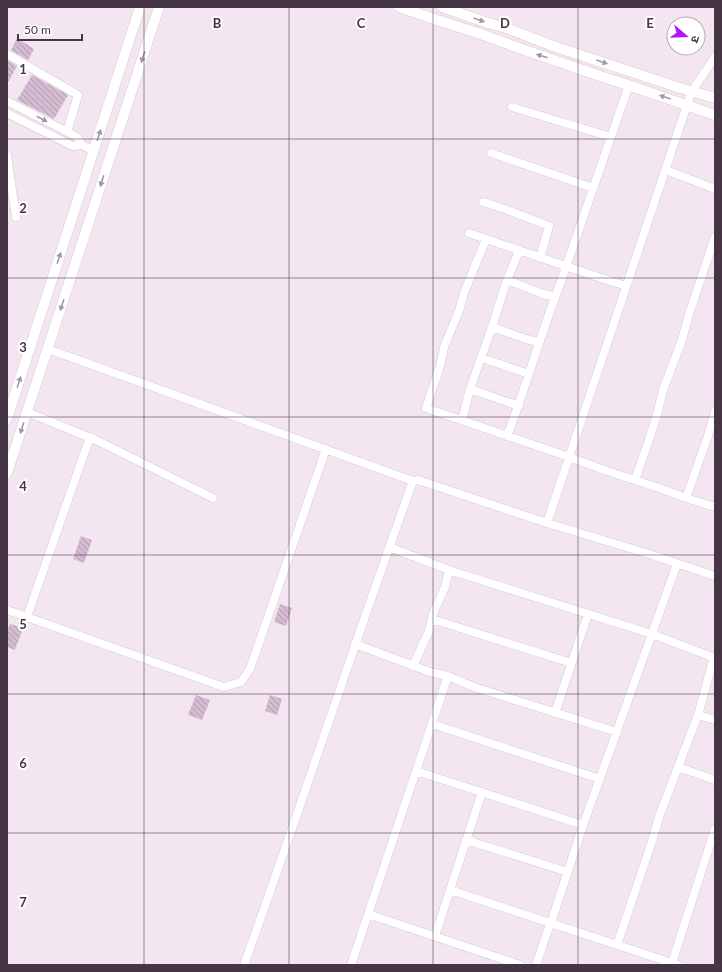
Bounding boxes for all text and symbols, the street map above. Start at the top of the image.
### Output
text: B [213,15,222,31]
text: C [357,15,366,31]
text: D [500,15,510,31]
text: E [646,15,654,31]
scale bar [18,16,82,42]
north arrow [666,16,706,56]
one-way arrow [473,17,485,23]
text: 50 m [24,22,51,37]
text: उ [689,34,703,45]
one-way arrow [140,52,146,64]
one-way arrow [535,53,547,59]
one-way arrow [596,59,608,65]
text: 1 [19,61,27,77]
one-way arrow [658,94,670,100]
one-way arrow [36,116,47,122]
one-way arrow [96,128,102,140]
one-way arrow [99,175,105,187]
text: 2 [19,200,27,216]
one-way arrow [56,252,62,264]
one-way arrow [59,299,65,311]
text: 3 [19,339,27,355]
one-way arrow [16,376,22,388]
one-way arrow [19,422,25,434]
text: 4 [19,478,27,494]
text: 5 [19,616,27,632]
text: 6 [19,755,27,771]
text: 7 [19,894,27,910]

